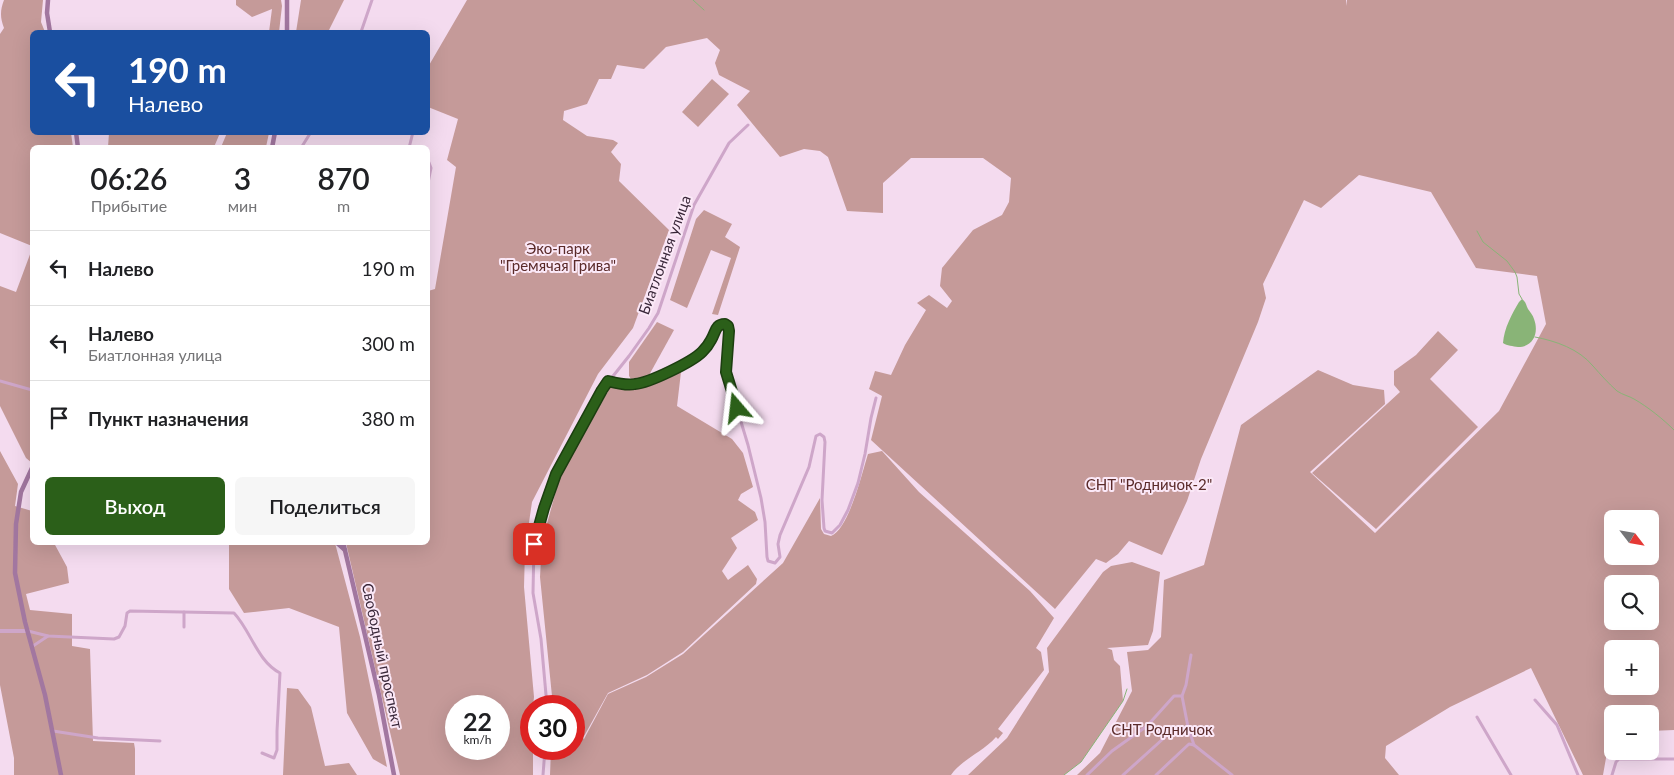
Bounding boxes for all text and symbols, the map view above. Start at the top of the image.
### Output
text: 190 m [128,48,227,90]
icon: left [45,50,110,115]
text: Налево [128,90,203,117]
text: 06:26 [90,160,167,196]
text: 3 [234,160,251,196]
text: 870 [318,160,370,196]
street label: Биатлонная улица [634,193,694,317]
text: Прибытие [91,196,167,215]
text: мин [228,196,257,215]
text: m [337,196,350,215]
park label: Эко-парк "Гремячая Грива" [500,239,616,274]
icon: left [45,254,73,282]
text: Налево [88,257,154,280]
text: 190 m [361,257,415,280]
text: Налево [88,322,154,345]
icon: left [45,329,73,357]
text: 300 m [361,332,415,355]
text: Биатлонная улица [88,345,222,364]
position arrow [710,381,762,433]
icon: arrive [45,404,73,432]
text: Пункт назначения [88,407,249,430]
text: 380 m [361,407,415,430]
park label: СНТ "Родничок-2" [1086,475,1212,493]
button: Выход [45,477,225,535]
button: Поделиться [235,477,415,535]
north arrow [1604,510,1659,565]
map controls [1604,510,1659,760]
pin [513,523,555,565]
icon: arrive [520,530,548,558]
button: search [1604,575,1659,630]
street label: Свободный проспект [359,581,407,731]
button: + [1604,640,1659,695]
speed limit sign: 30 [520,695,585,760]
button: − [1604,705,1659,760]
text: 22 [463,706,492,736]
park label: СНТ Родничок [1111,720,1213,738]
text: km/h [463,732,492,747]

